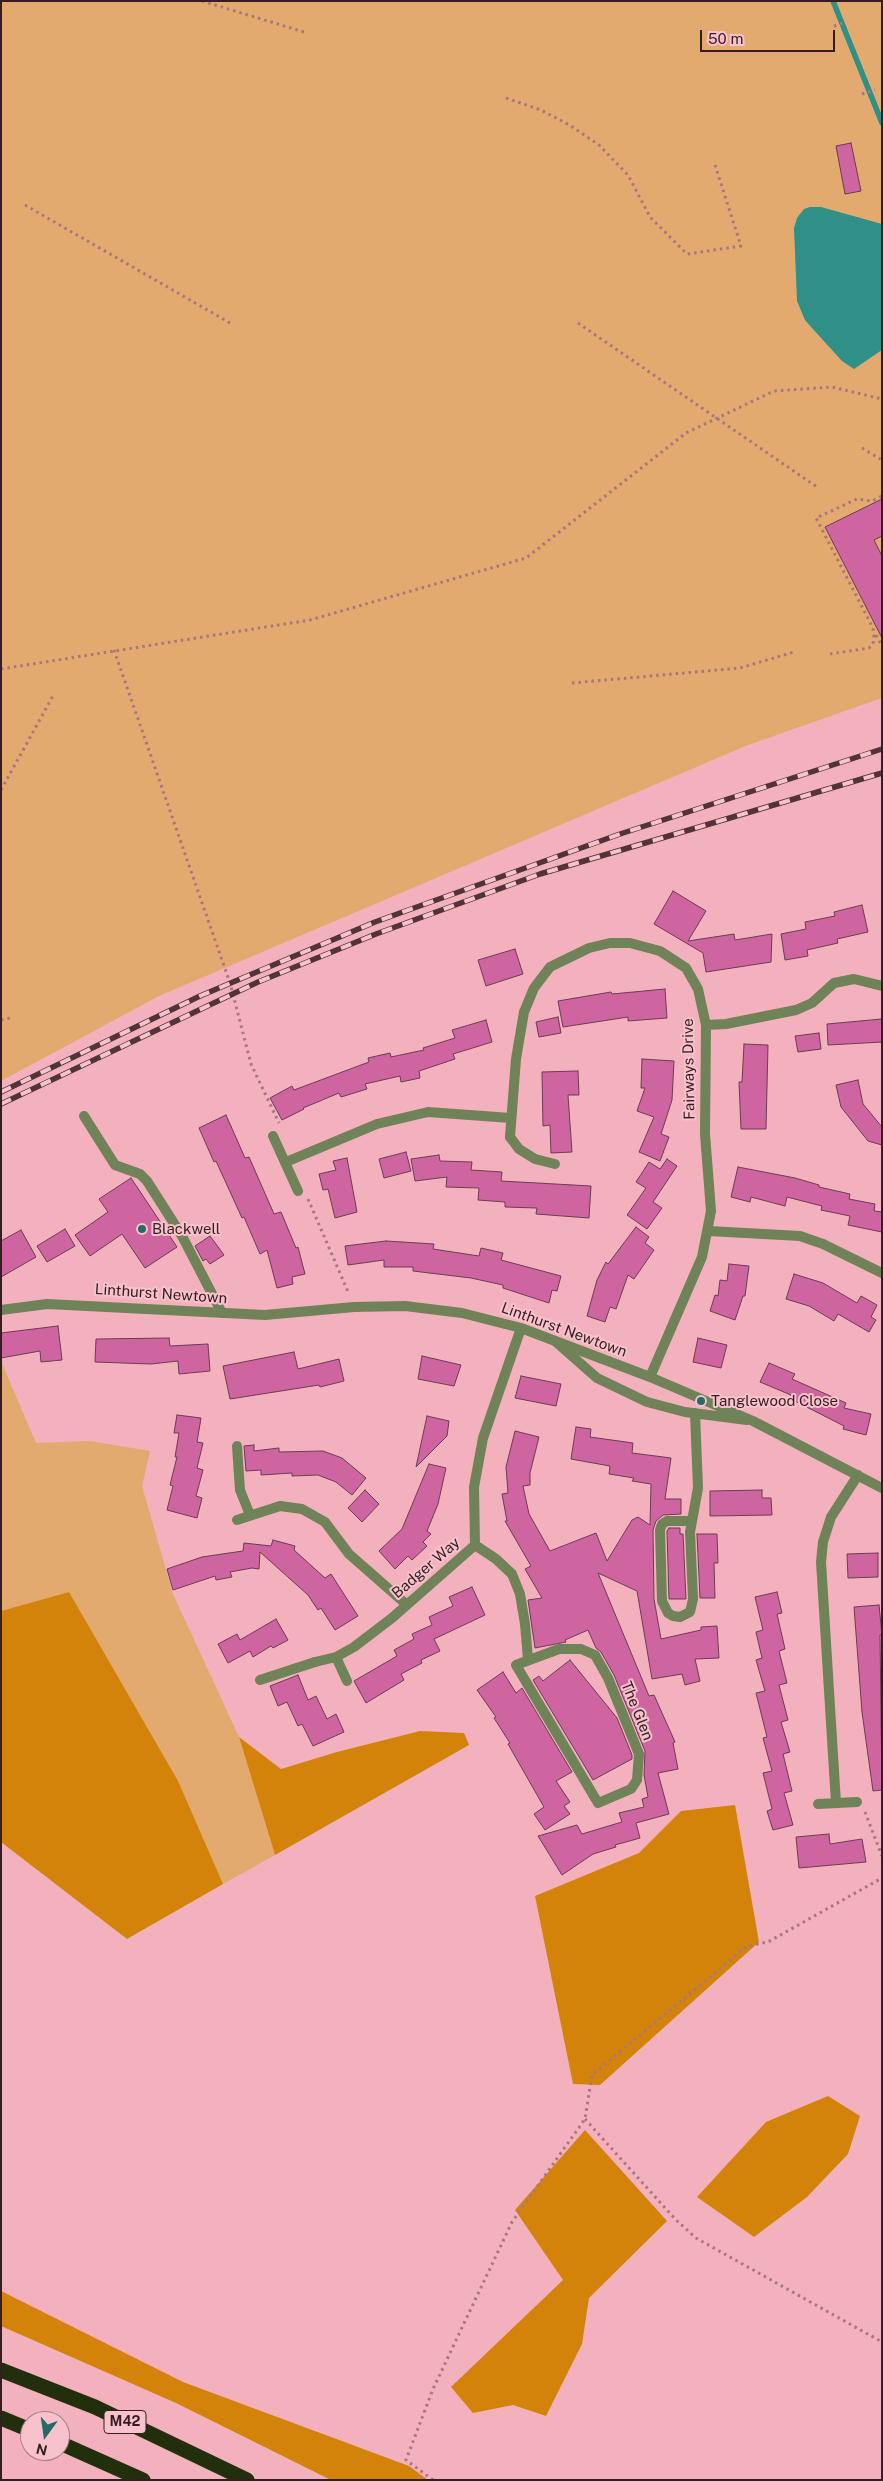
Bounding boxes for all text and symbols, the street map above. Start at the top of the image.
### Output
scale bar [703,20,838,52]
text: 50 m [708,30,743,47]
street label: Fairways Drive [679,1018,699,1120]
place label: Blackwell [152,1220,220,1238]
marker: Blackwell [136,1223,148,1235]
street label: Linthurst Newtown [94,1280,228,1308]
street label: Linthurst Newtown [499,1299,629,1361]
place label: Tanglewood Close [711,1392,838,1410]
marker: Tanglewood Close [695,1395,707,1407]
street label: Badger Way [388,1534,464,1602]
street label: The Glen [617,1679,657,1743]
road number: M42 [104,2410,146,2434]
north arrow [20,2411,70,2461]
text: N [34,2440,49,2459]

